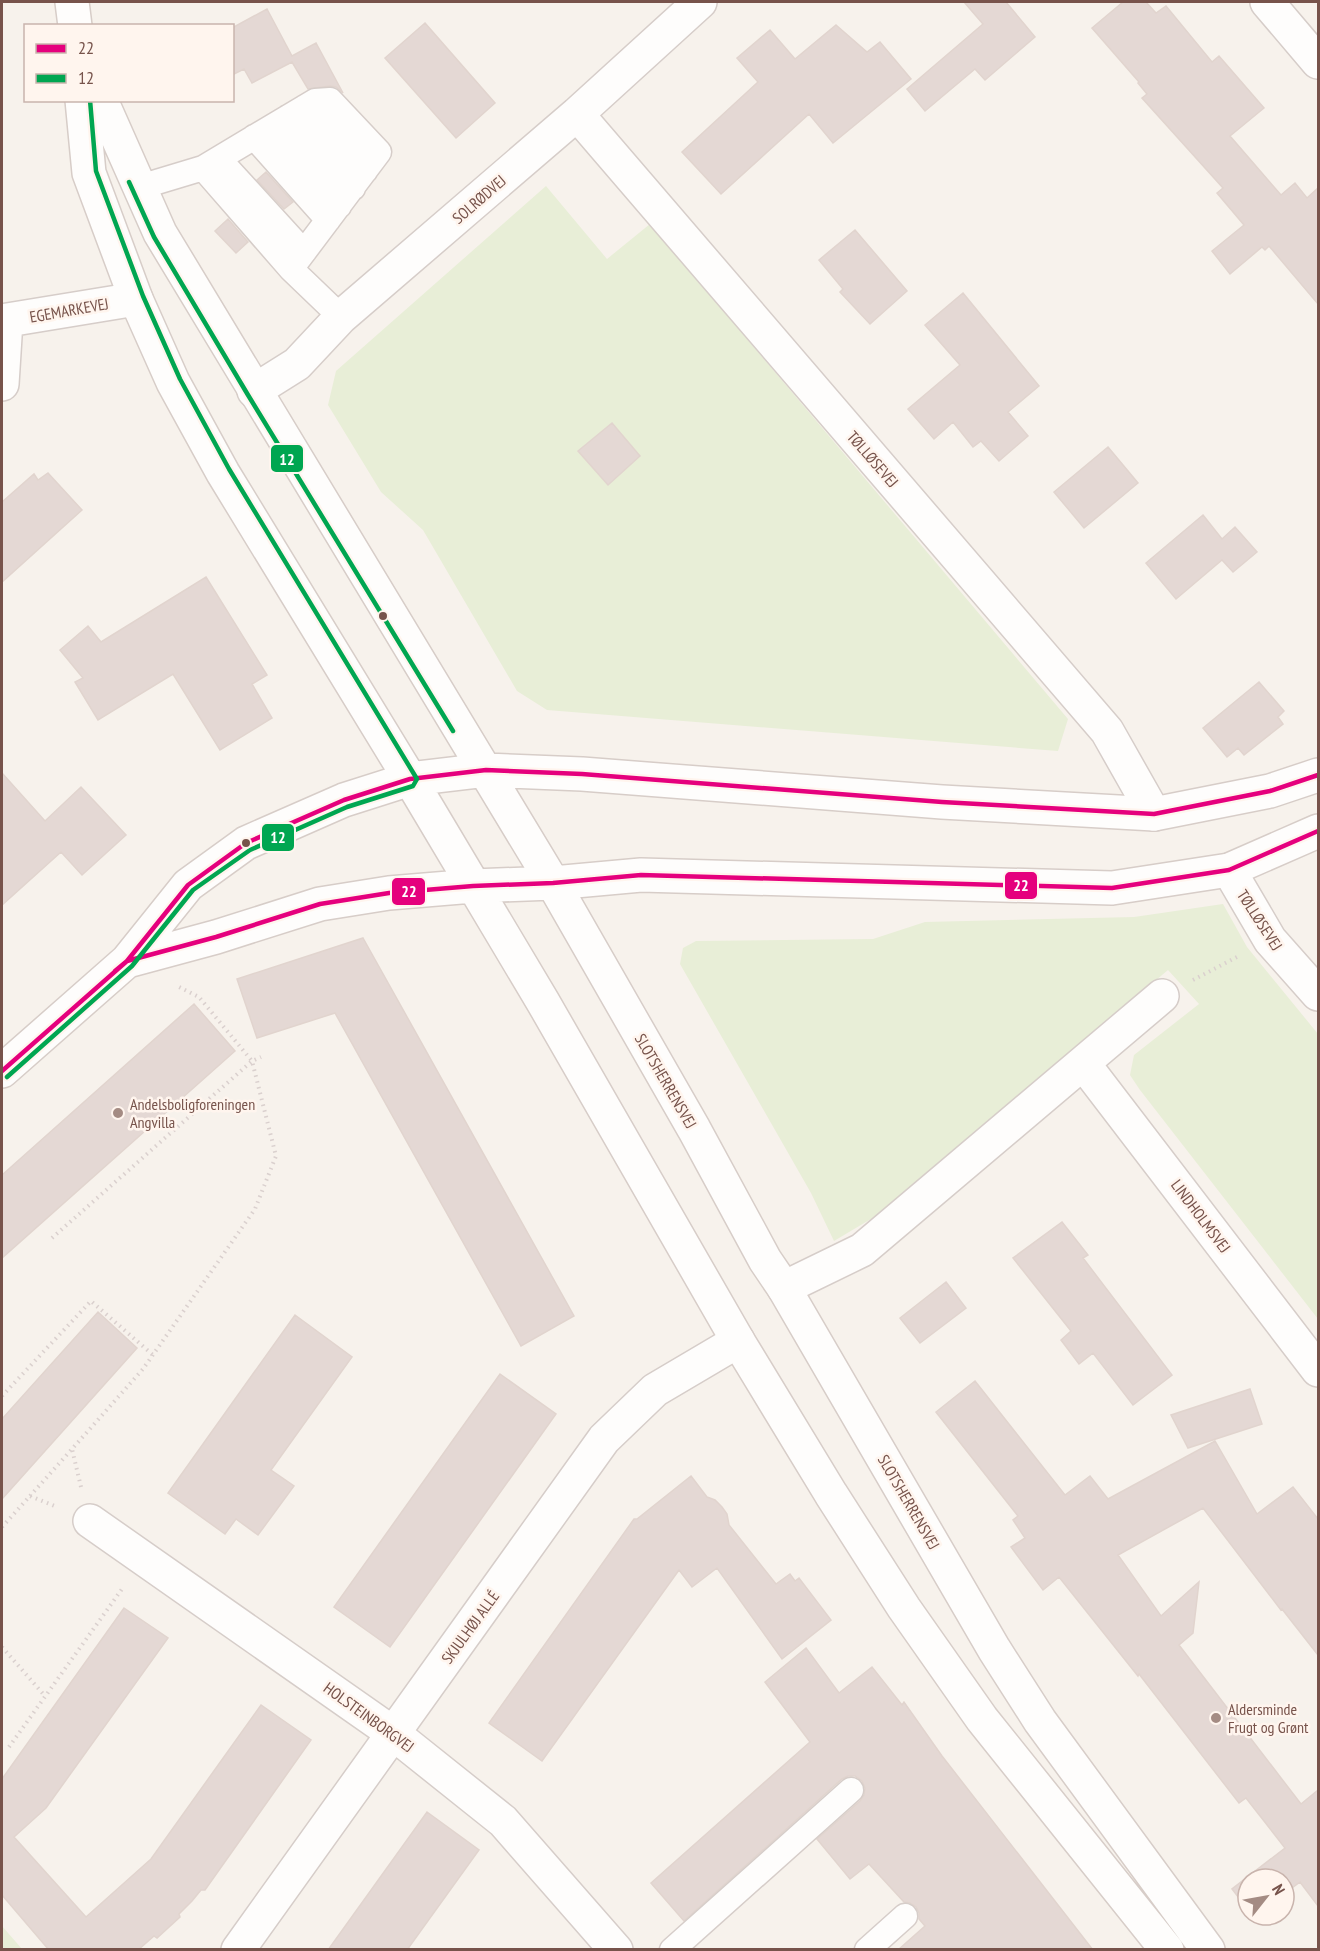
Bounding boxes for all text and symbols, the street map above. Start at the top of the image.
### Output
legend [24,24,234,102]
text: 22 [78,36,94,59]
text: 12 [78,66,94,89]
street label: SOLRØDVEJ [448,170,510,228]
street label: EGEMARKEVEJ [28,293,110,327]
street label: TØLLØSEVEJ [843,427,903,491]
line badge: 12 [270,444,304,473]
text: 12 [279,449,295,469]
unlabelled marker [377,610,389,622]
line badge: 12 [261,823,295,852]
text: 12 [270,827,286,847]
unlabelled marker [240,837,252,849]
line badge: 22 [1004,871,1038,900]
text: 22 [1013,875,1029,895]
line badge: 22 [391,877,426,906]
text: 22 [401,881,417,901]
street label: TØLLØSEVEJ [1233,886,1287,954]
street label: SLOTSHERRENSVEJ [631,1030,701,1132]
place label: Andelsboligforeningen Angvilla [130,1094,255,1132]
marker: Andelsboligforeningen Angvilla [111,1106,125,1120]
street label: LINDHOLMSVEJ [1167,1175,1235,1257]
street label: SLOTSHERRENSVEJ [874,1451,944,1553]
street label: SKJULHØJ ALLÉ [437,1586,503,1667]
street label: HOLSTEINBORGVEJ [320,1678,418,1756]
place label: Aldersminde Frugt og Grønt [1228,1699,1309,1737]
marker: Aldersminde Frugt og Grønt [1209,1711,1223,1725]
north arrow [1236,1867,1296,1927]
text: N [1268,1880,1290,1898]

